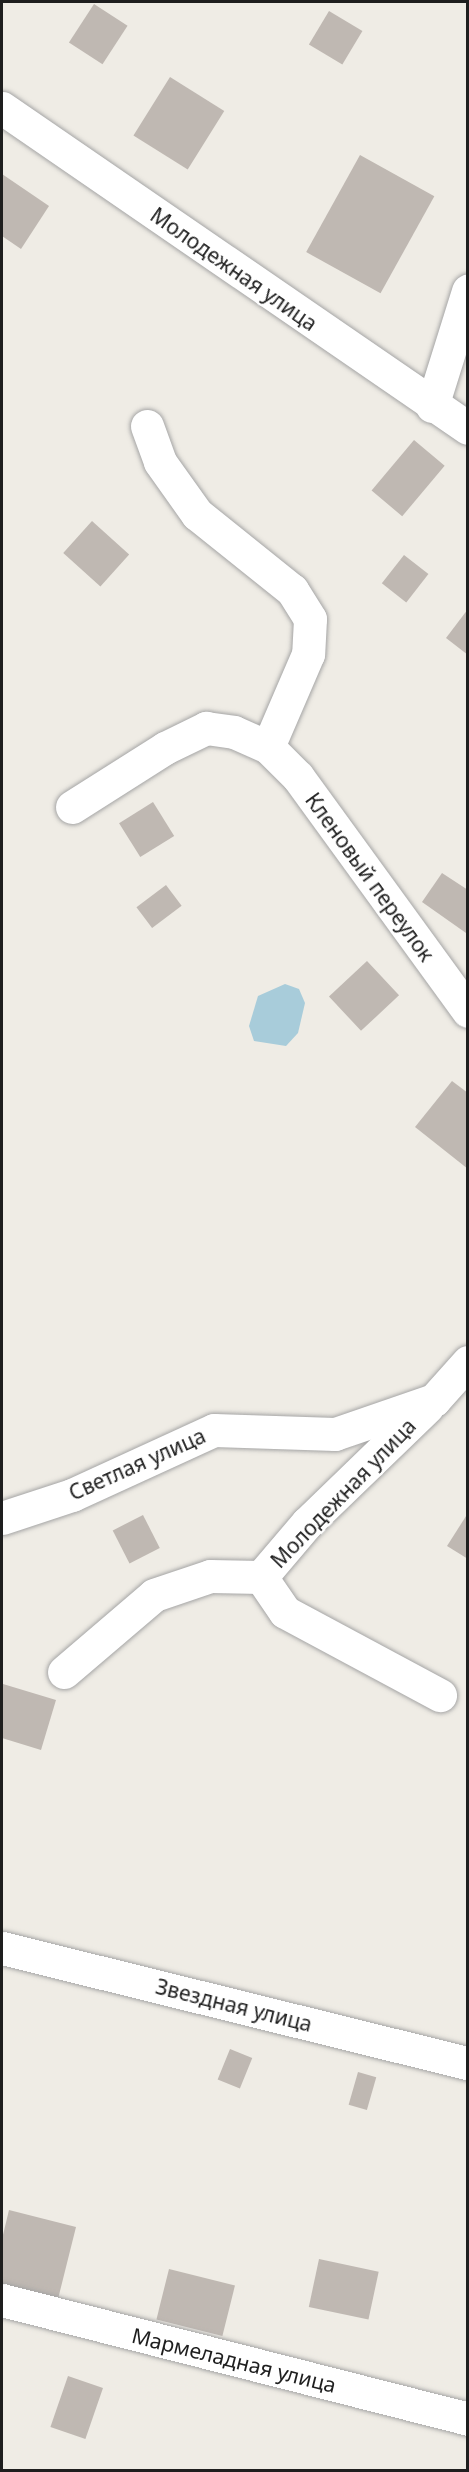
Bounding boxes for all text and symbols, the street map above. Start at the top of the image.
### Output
street label: Молодежная улица [146,202,322,336]
street label: Кленовый переулок [300,788,440,966]
street label: Молодежная улица [265,1413,421,1573]
street label: Светлая улица [65,1423,209,1505]
street label: Звездная улица [153,1973,315,2037]
street label: Мармеладная улица [129,2322,339,2398]

